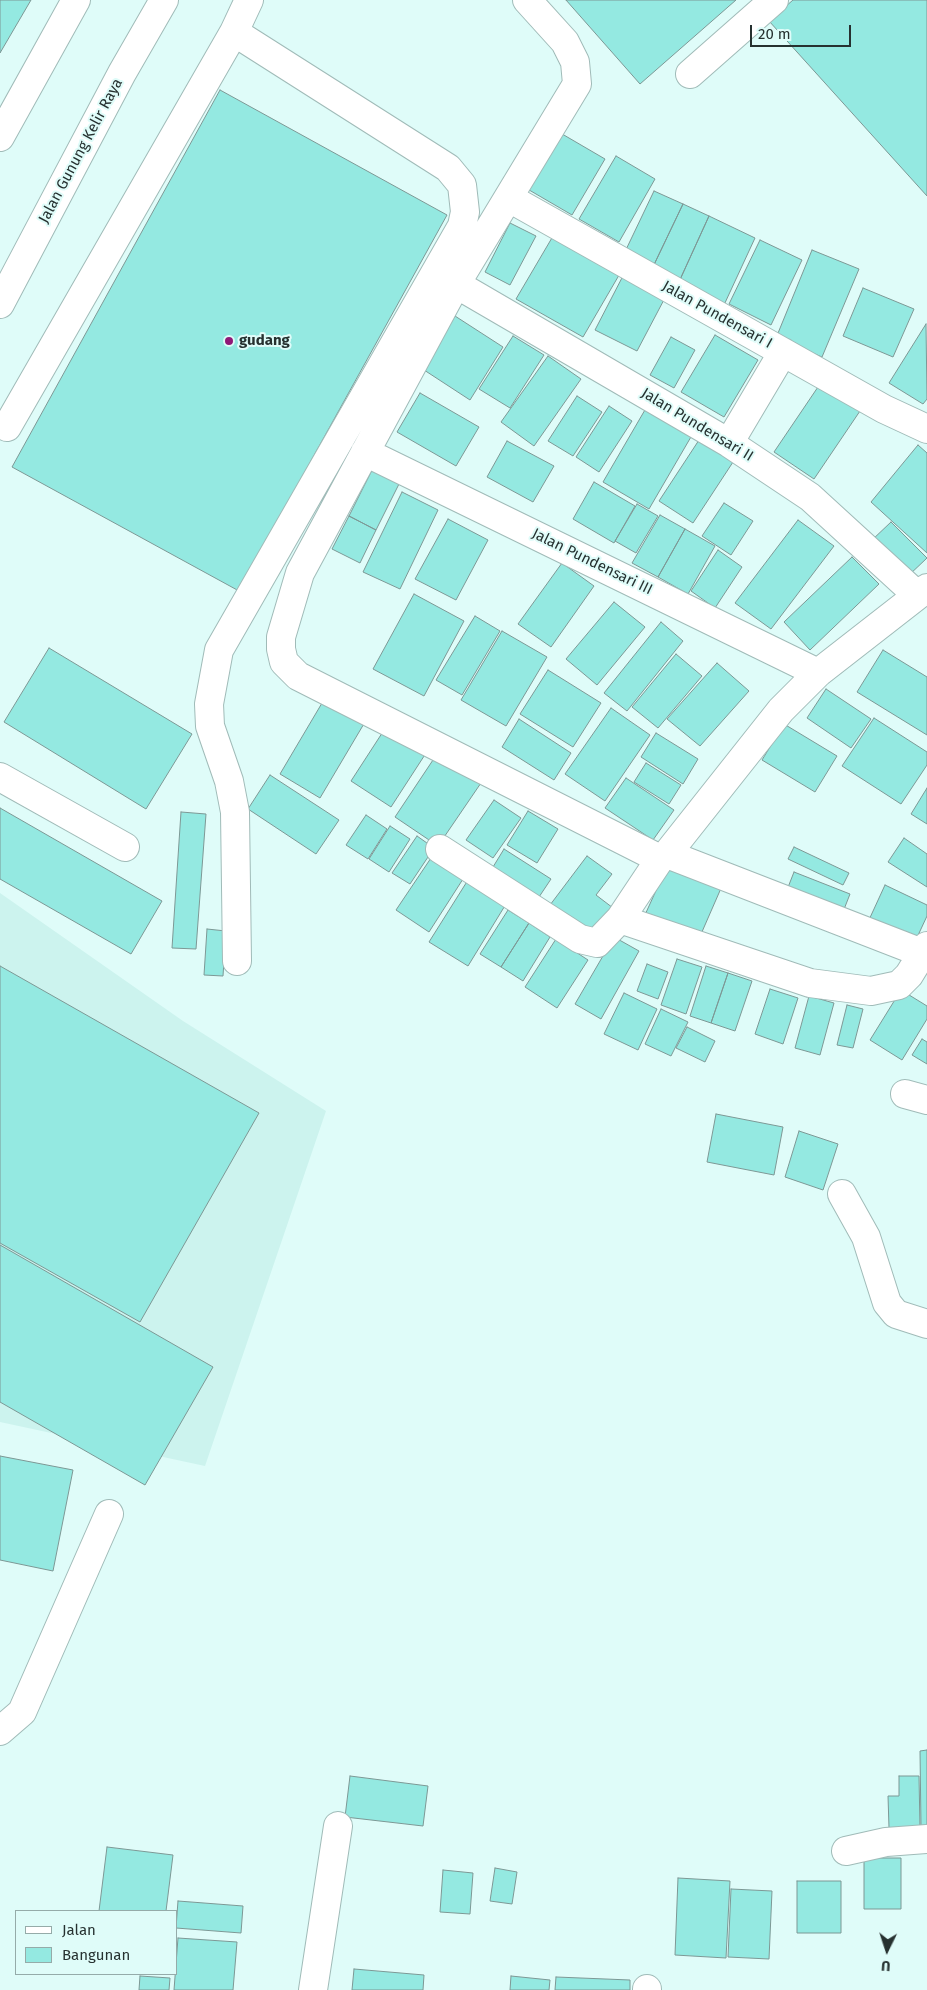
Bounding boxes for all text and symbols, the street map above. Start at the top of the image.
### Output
scale bar [752,15,853,47]
text: 20 m [758,25,791,43]
street label: Jalan Gunung Kelir Raya [35,75,127,227]
street label: Jalan Pundensari I [659,277,775,353]
place label: gudang [239,332,290,350]
marker: gudang [223,335,235,347]
street label: Jalan Pundensari II [638,384,756,466]
street label: Jalan Pundensari III [529,525,655,599]
legend [15,1910,178,1975]
text: Jalan [62,1921,96,1939]
north arrow [862,1925,912,1975]
text: Bangunan [62,1946,130,1964]
text: U [881,1957,891,1974]

